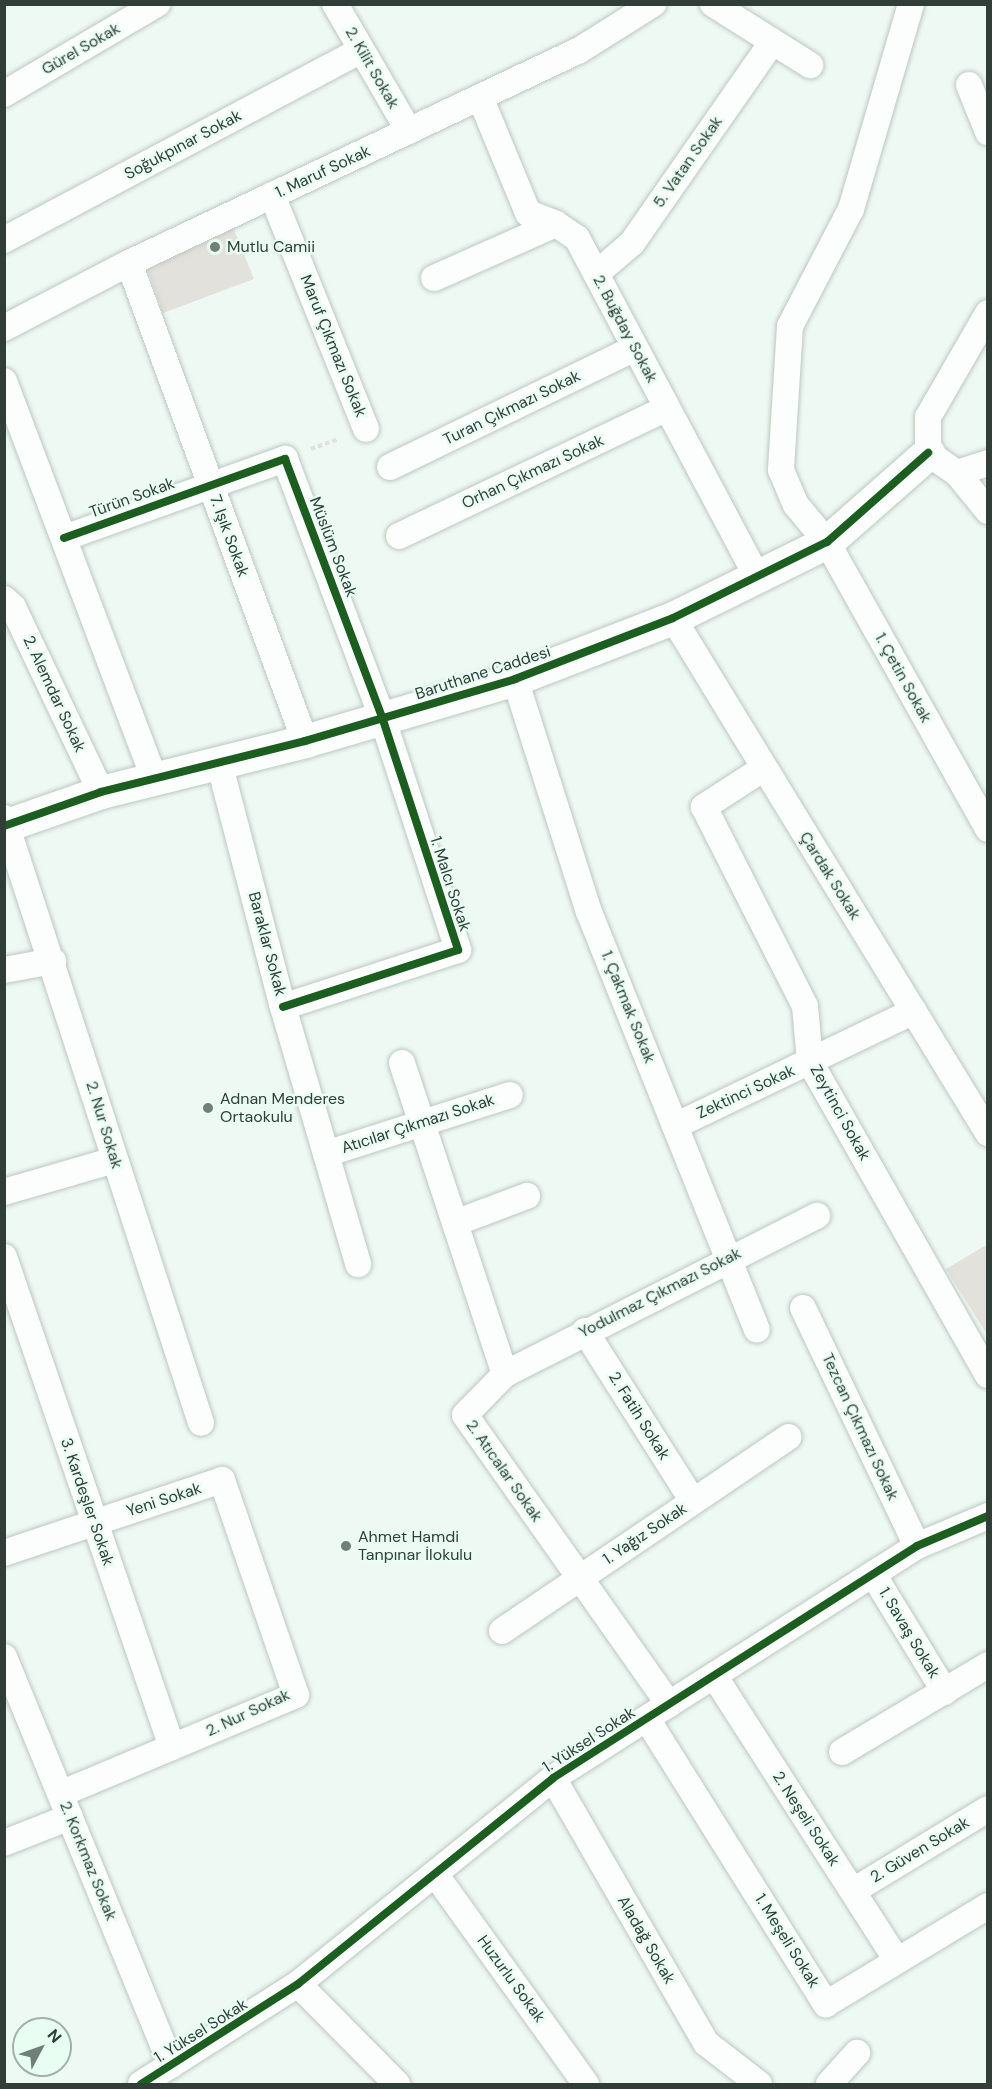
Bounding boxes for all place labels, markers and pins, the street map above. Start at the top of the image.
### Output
place label: Mutlu Camii [227,237,315,257]
marker: Mutlu Camii [208,240,222,254]
place label: Adnan Menderes Ortaokulu [220,1089,345,1127]
marker: Adnan Menderes Ortaokulu [201,1101,215,1115]
place label: Ahmet Hamdi Tanpınar İlokulu [358,1527,472,1565]
marker: Ahmet Hamdi Tanpınar İlokulu [339,1539,353,1553]

